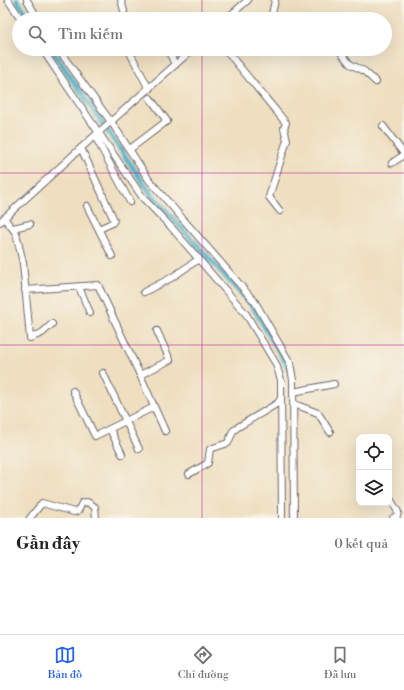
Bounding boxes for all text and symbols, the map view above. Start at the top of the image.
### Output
search box [12,12,392,56]
icon: search [26,23,48,45]
text: Tìm kiếm [58,25,123,44]
map controls [356,434,392,506]
button: locate [356,434,392,470]
button: layers [356,470,392,506]
text: Gần đây [16,533,80,555]
text: 0 kết quả [334,536,388,552]
tab: Bản đồ [48,644,82,682]
tab: Chỉ đường [178,644,229,682]
tab: Đã lưu [324,644,356,682]

